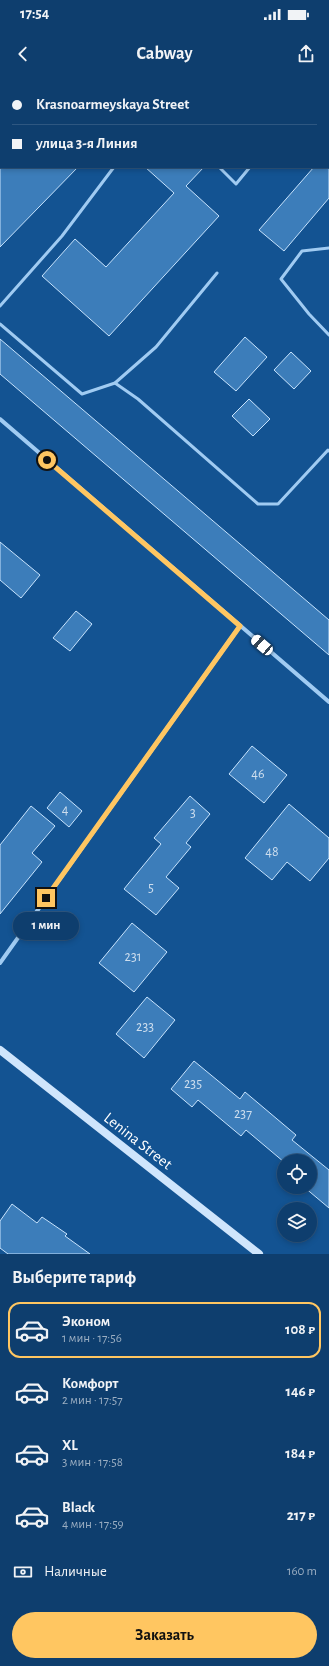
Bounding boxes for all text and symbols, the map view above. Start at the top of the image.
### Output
text: 17:54 [20,6,49,21]
icon: back [12,43,34,65]
icon: share [295,43,317,65]
text: Cabway [136,45,193,63]
text: Krasnoarmeyskaya Street [36,97,189,112]
text: улица 3-я Линия [36,136,137,151]
route start [38,451,56,469]
car [249,633,275,657]
house number: 46 [251,767,265,781]
house number: 4 [62,803,69,817]
house number: 3 [190,806,196,820]
house number: 48 [265,845,279,859]
house number: 5 [148,881,154,895]
route end [37,889,55,907]
callout: 1 мин [13,912,79,940]
text: 1 мин [32,919,61,932]
house number: 231 [125,950,141,964]
house number: 233 [136,1020,154,1034]
house number: 235 [184,1077,202,1091]
house number: 237 [234,1107,252,1121]
street label: Lenina Street [101,1109,175,1173]
map controls [277,1154,317,1242]
button: locate [277,1154,317,1194]
button: layers [277,1202,317,1242]
text: Выберите тариф [12,1269,136,1287]
icon: car [14,1312,50,1348]
text: Эконом [62,1314,110,1329]
text: 108 ₽ [285,1322,315,1337]
text: 1 мин · 17:56 [62,1332,122,1345]
icon: car [14,1374,50,1410]
text: Комфорт [62,1376,118,1391]
text: 146 ₽ [286,1384,315,1399]
text: 2 мин · 17:57 [62,1394,123,1407]
icon: car [14,1436,50,1472]
text: XL [62,1438,78,1453]
text: 184 ₽ [285,1446,315,1461]
text: 3 мин · 17:58 [62,1456,123,1469]
icon: car [14,1498,50,1534]
text: Black [62,1500,95,1515]
text: 217 ₽ [287,1508,315,1523]
text: 4 мин · 17:59 [62,1518,124,1531]
icon: cash [12,1561,34,1583]
text: Наличные [44,1564,107,1579]
text: 160 m [287,1565,317,1578]
button: Заказать [12,1612,317,1658]

